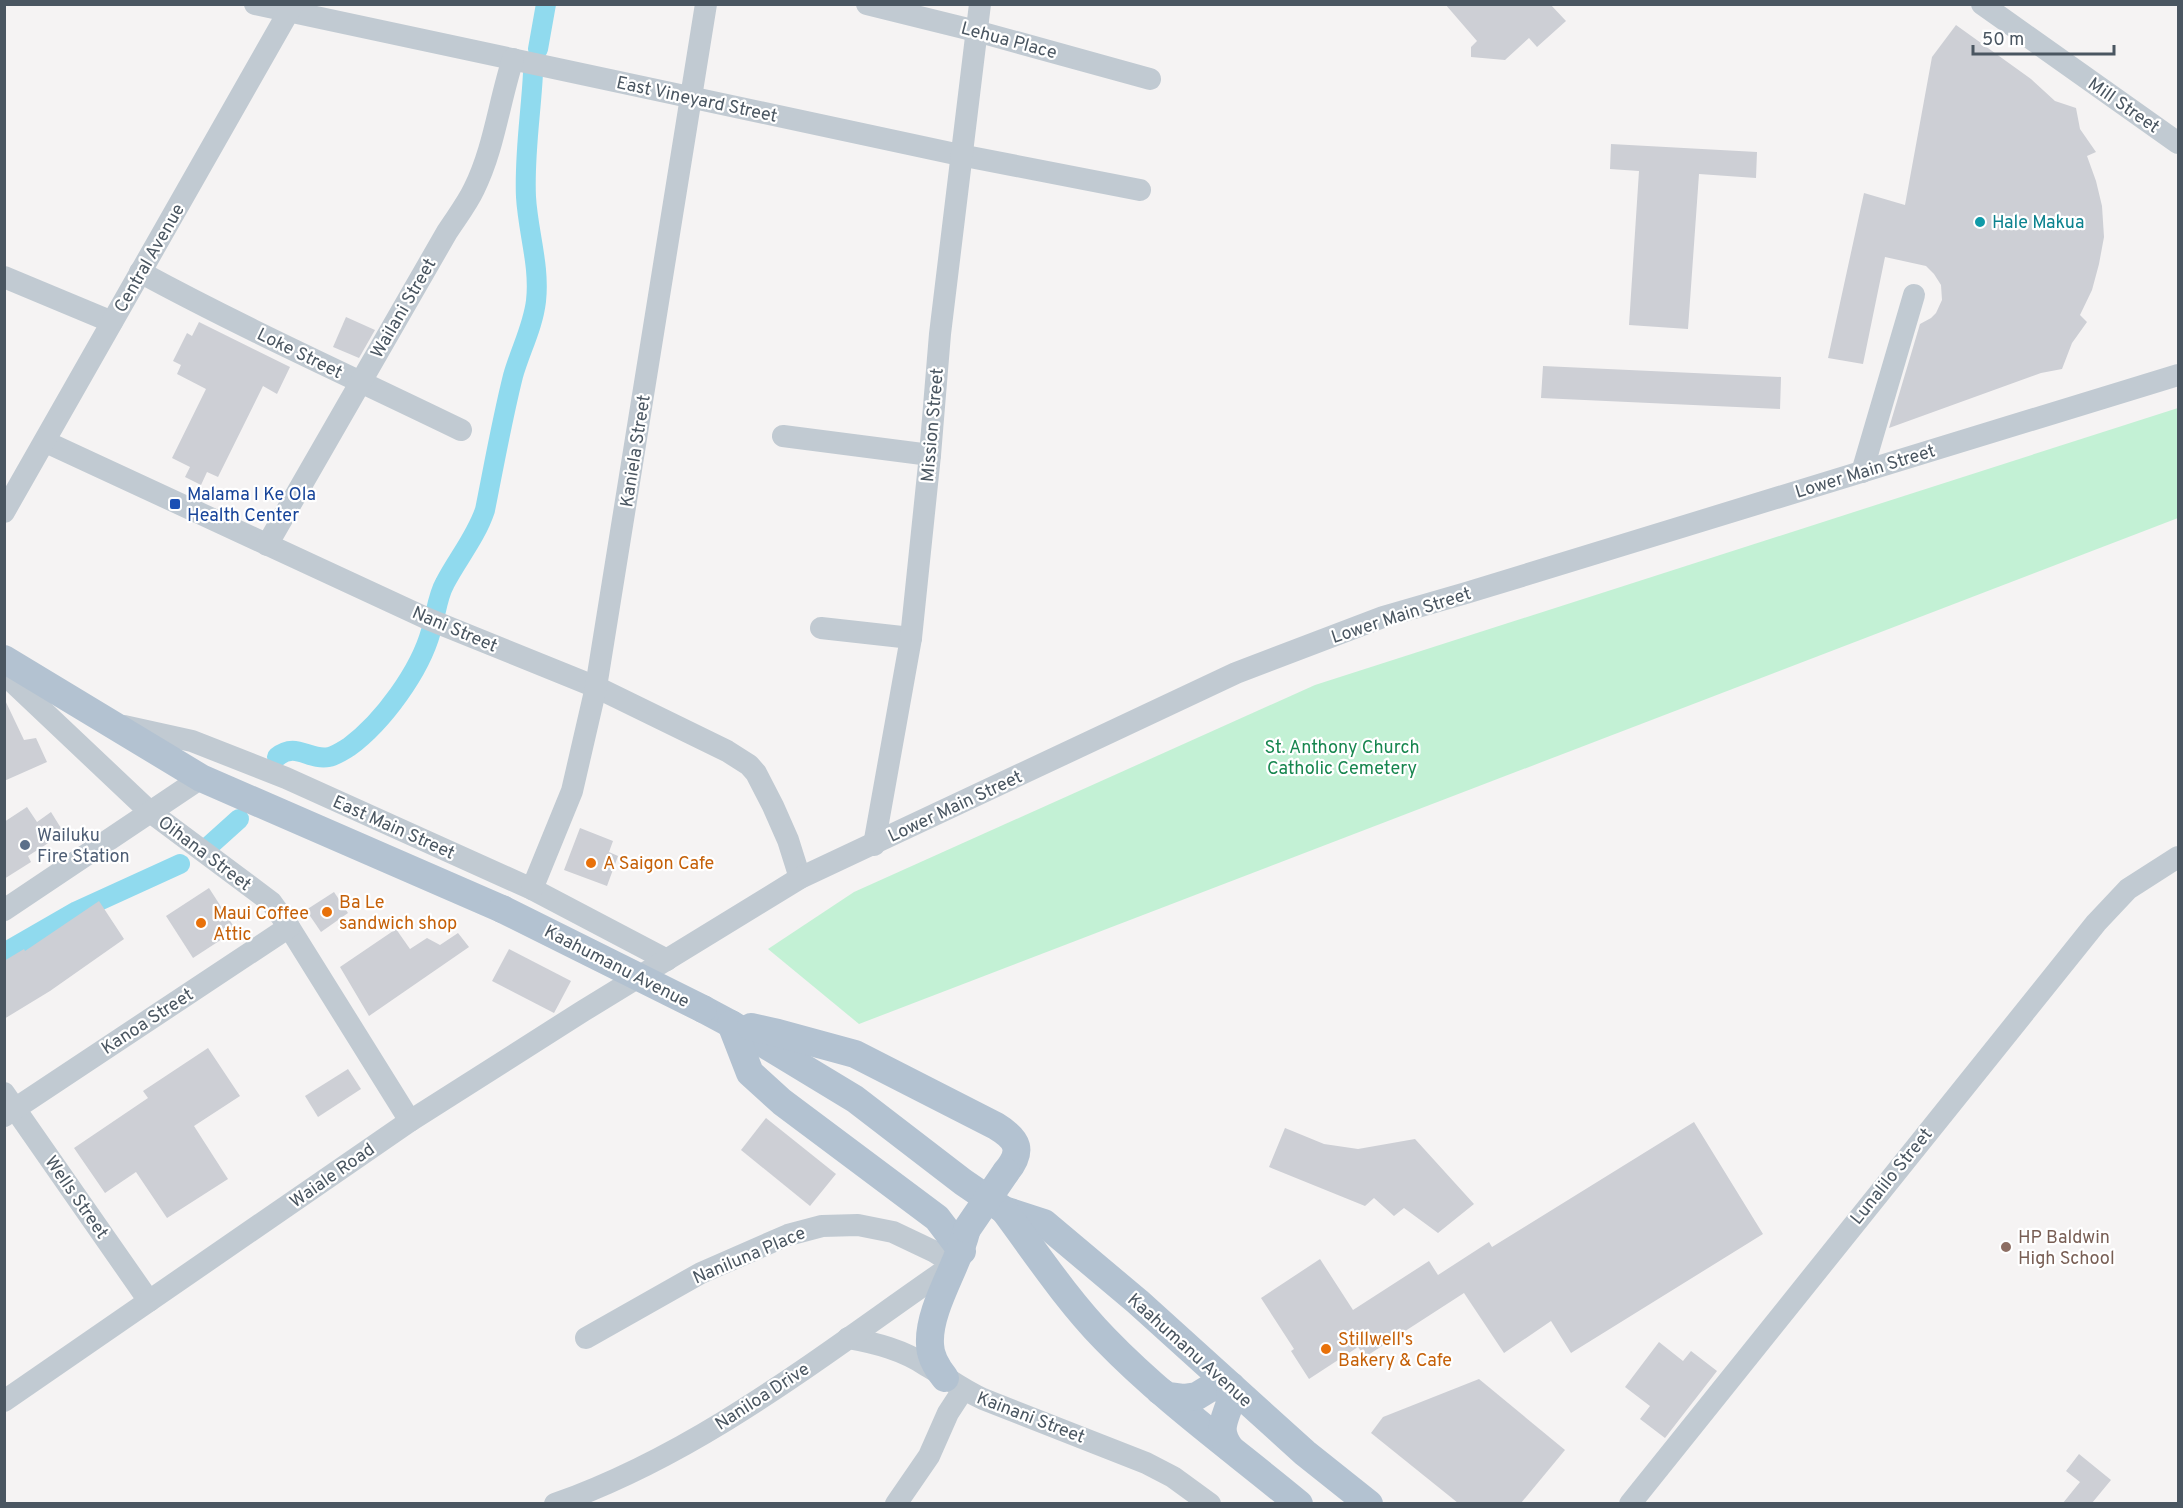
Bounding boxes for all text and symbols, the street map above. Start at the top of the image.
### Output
street label: Lehua Place [958,18,1059,65]
scale bar [1973,18,2114,56]
text: 50 m [1982,29,2024,52]
street label: East Vineyard Street [614,72,779,129]
street label: Mill Street [2083,73,2163,139]
street label: Central Avenue [110,200,191,317]
place label: Hale Makua [1992,212,2085,235]
marker: Hale Makua [1973,215,1987,229]
street label: Wailani Street [366,255,442,363]
street label: Loke Street [253,324,346,385]
street label: Mission Street [917,367,950,483]
street label: Kaniela Street [616,393,657,509]
street label: Lower Main Street [1792,440,1938,505]
place label: Malama I Ke Ola Health Center [187,484,316,528]
marker: Malama I Ke Ola Health Center [168,497,182,511]
street label: Lower Main Street [1329,583,1474,650]
street label: Nani Street [408,602,501,659]
park label: St. Anthony Church Catholic Cemetery [1264,737,1420,781]
street label: Lower Main Street [885,766,1026,849]
street label: East Main Street [329,791,458,866]
street label: Oihana Street [153,812,255,897]
place label: Wailuku Fire Station [37,825,130,869]
marker: Wailuku Fire Station [18,838,32,852]
place label: A Saigon Cafe [603,853,714,876]
marker: A Saigon Cafe [584,856,598,870]
place label: Ba Le sandwich shop [339,892,457,936]
place label: Maui Coffee Attic [213,903,309,947]
marker: Ba Le sandwich shop [320,905,334,919]
marker: Maui Coffee Attic [194,916,208,930]
street label: Kaahumanu Avenue [540,921,693,1014]
street label: Kanoa Street [97,984,198,1061]
street label: Lunalilo Street [1846,1124,1938,1230]
street label: Waiale Road [286,1139,380,1214]
street label: Wells Street [39,1152,113,1244]
street label: Naniluna Place [690,1222,809,1290]
place label: HP Baldwin High School [2018,1227,2115,1271]
marker: HP Baldwin High School [1999,1240,2013,1254]
street label: Kaahumanu Avenue [1122,1289,1256,1413]
place label: Stillwell's Bakery & Cafe [1338,1329,1452,1373]
marker: Stillwell's Bakery & Cafe [1319,1342,1333,1356]
street label: Naniloa Drive [711,1358,814,1436]
street label: Kainani Street [973,1387,1088,1450]

